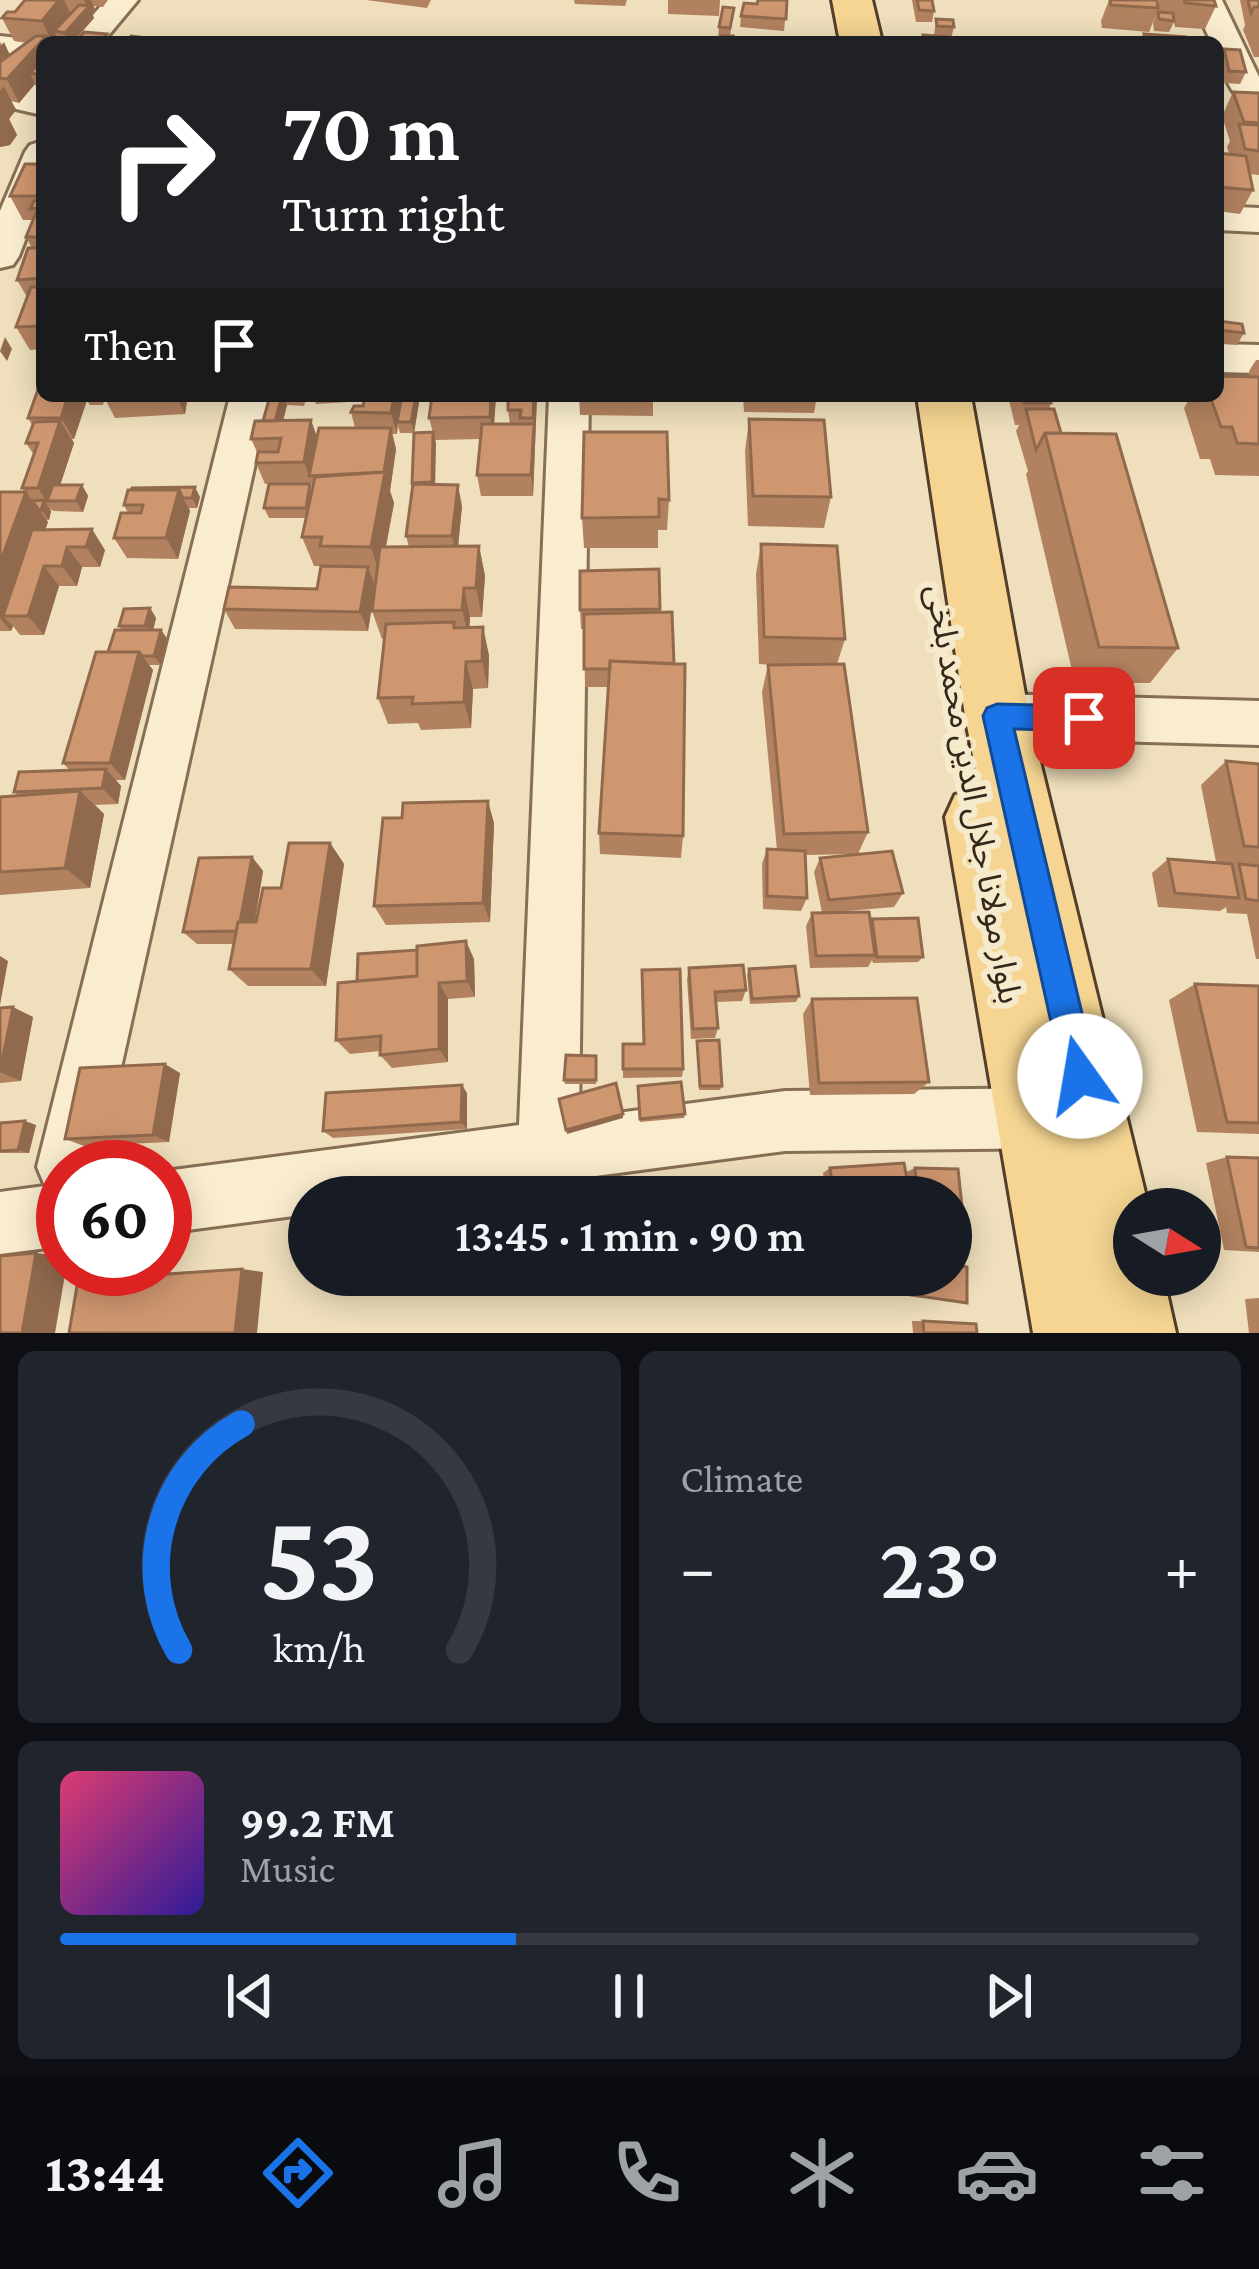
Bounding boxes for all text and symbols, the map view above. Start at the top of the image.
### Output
icon: right [84,84,240,240]
text: 70 m [282,85,460,178]
text: Turn right [282,183,504,243]
icon: arrive [201,312,267,378]
text: Then [84,320,177,370]
street label: بلوار مولانا جلال الدین محمد بلخی [918,582,1030,1007]
pin [1033,667,1135,769]
icon: arrive [1051,685,1117,751]
position arrow [1017,1013,1143,1139]
speed limit sign: 60 [36,1140,192,1296]
north arrow [1113,1188,1221,1296]
map controls [1113,1188,1221,1296]
text: 13:45 · 1 min · 90 m [455,1211,805,1261]
text: Climate [681,1457,803,1500]
text: 53 [260,1487,379,1626]
text: 23° [880,1517,1000,1617]
text: − [681,1531,715,1604]
text: + [1164,1531,1199,1604]
text: km/h [273,1624,365,1671]
text: 99.2 FM [240,1797,395,1847]
text: Music [240,1847,335,1890]
icon: previous [217,1963,283,2029]
icon: pause [596,1963,662,2029]
icon: next [976,1963,1042,2029]
icon: directions [256,2131,340,2215]
icon: music [431,2131,515,2215]
icon: phone [605,2131,689,2215]
icon: climate [780,2131,864,2215]
icon: car [955,2131,1039,2215]
icon: filters [1130,2131,1214,2215]
text: 13:44 [45,2143,165,2203]

